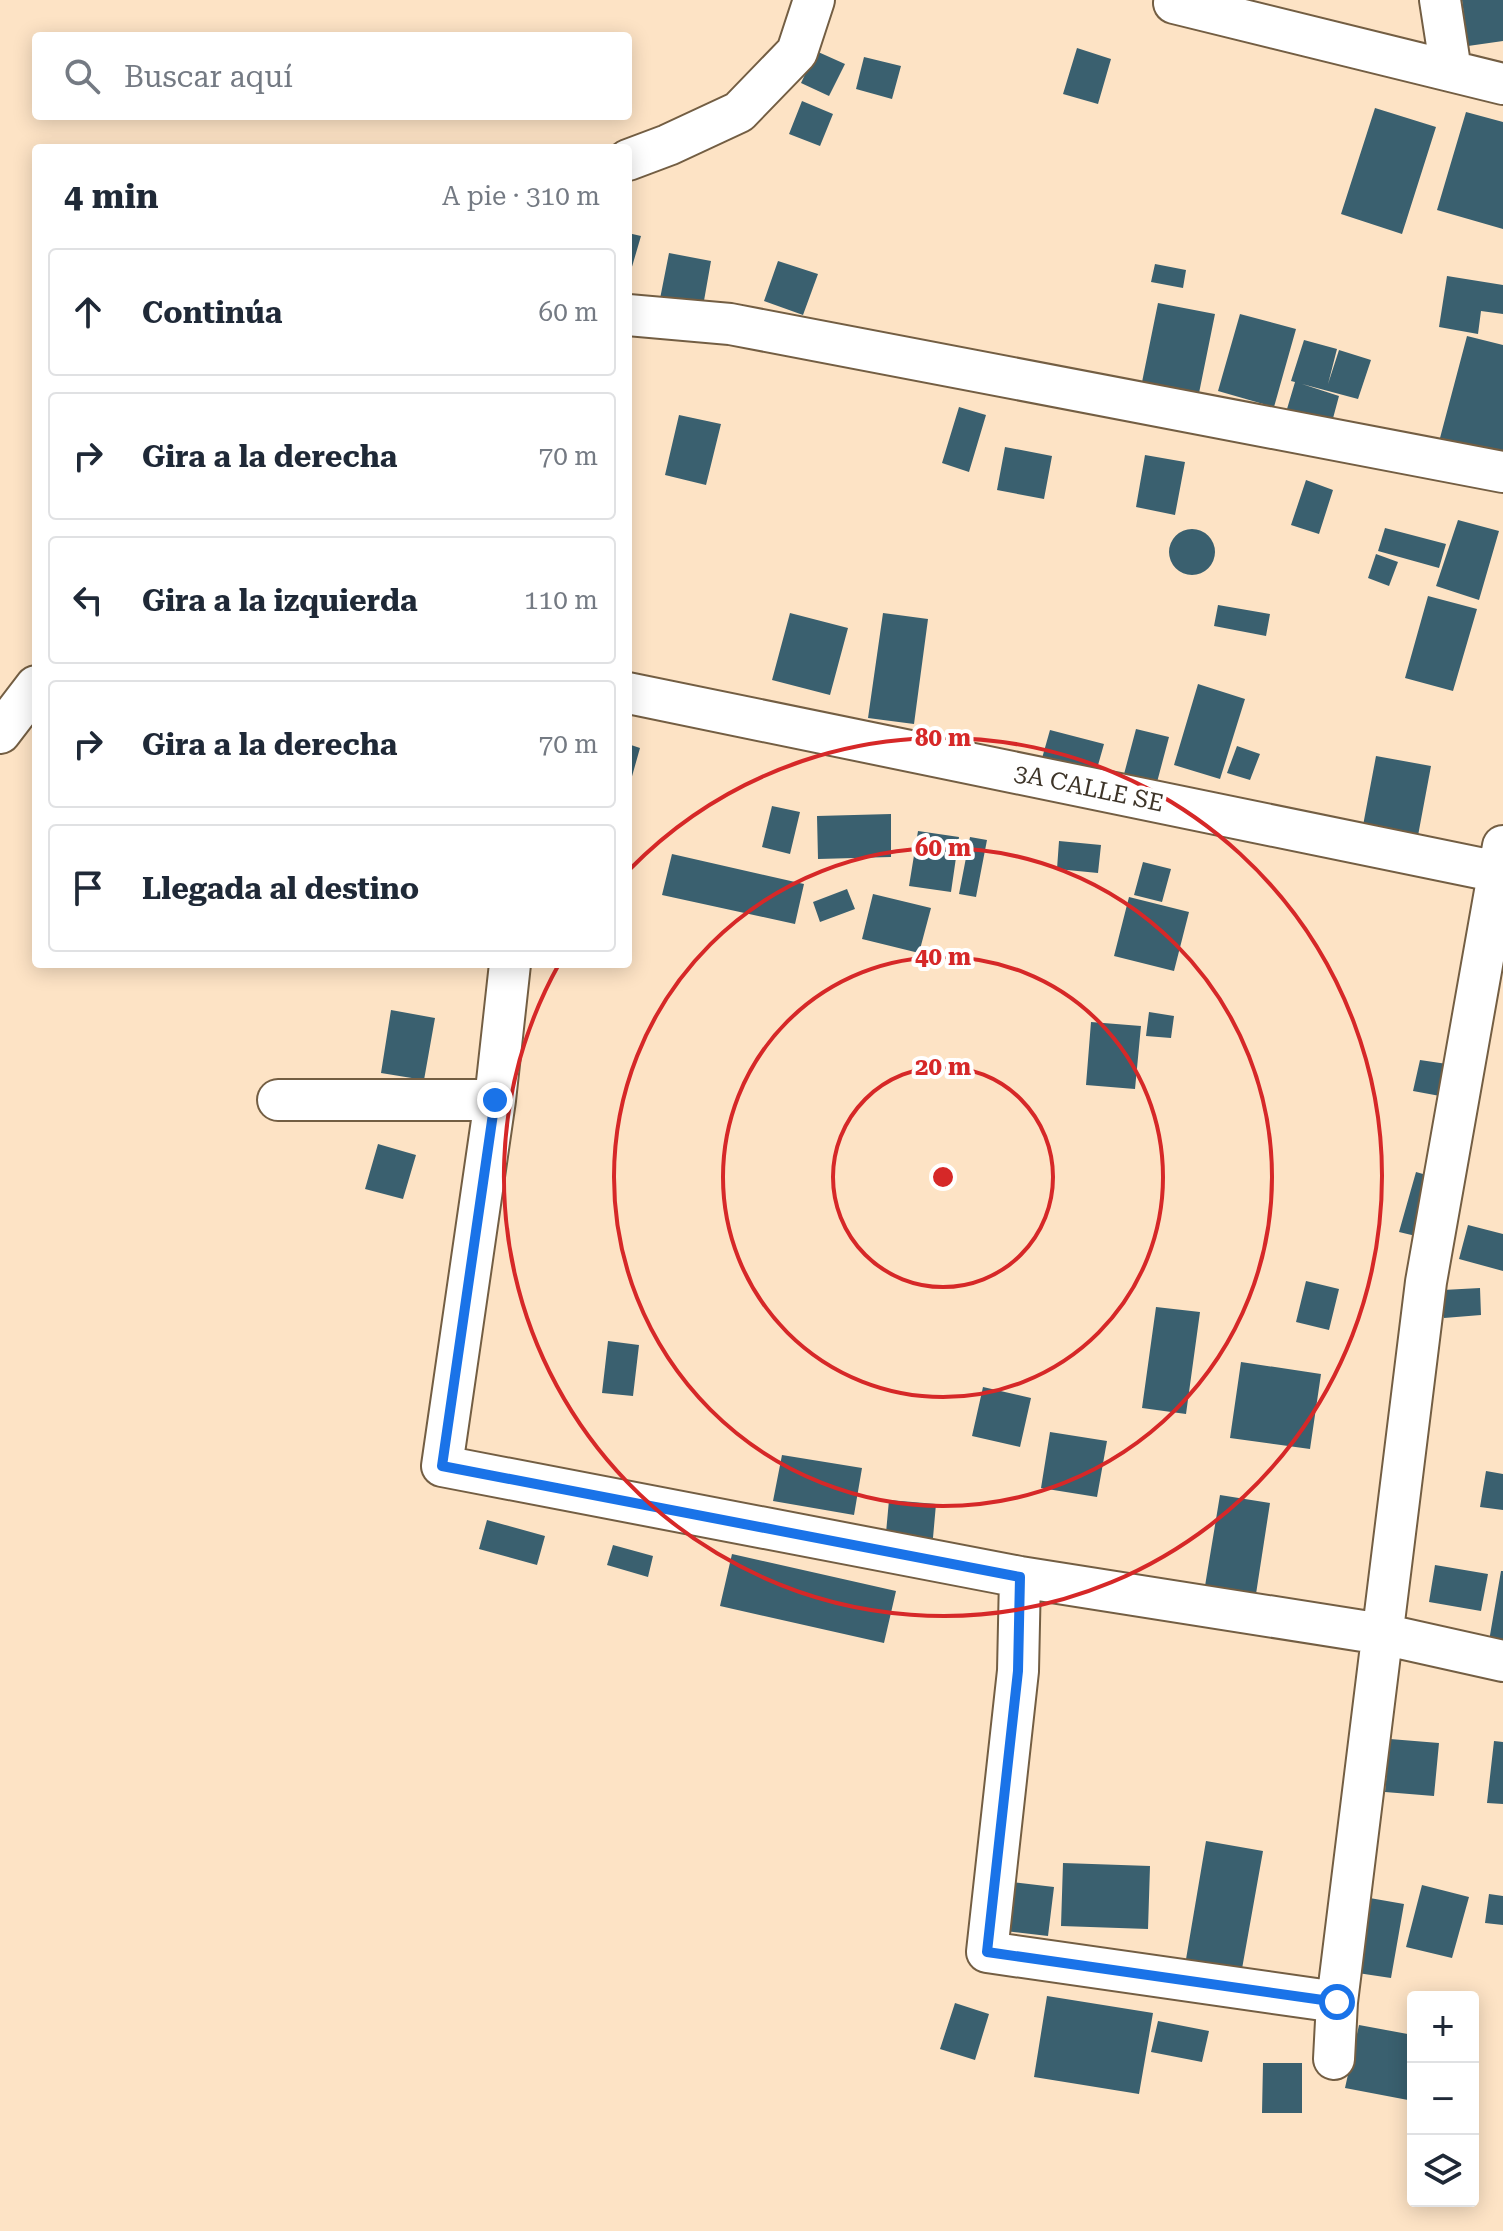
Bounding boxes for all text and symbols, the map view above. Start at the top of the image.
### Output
search box [32,32,632,120]
icon: search [60,54,104,98]
text: Buscar aquí [124,59,293,94]
text: 4 min [64,176,159,216]
text: A pie · 310 m [442,181,600,211]
icon: ahead [66,290,110,334]
text: Continúa [142,295,282,330]
text: 60 m [539,297,598,327]
icon: right [66,434,110,478]
text: Gira a la derecha [142,439,397,474]
text: 70 m [539,441,598,471]
icon: left [66,578,110,622]
text: Gira a la izquierda [142,583,418,618]
text: 110 m [524,585,598,615]
icon: right [66,722,110,766]
text: 80 m [915,724,971,752]
text: Gira a la derecha [142,727,397,762]
text: 70 m [539,729,598,759]
street label: 3A CALLE SE [1012,759,1166,817]
text: 60 m [915,834,971,862]
icon: arrive [66,866,110,910]
text: Llegada al destino [142,871,419,906]
text: 40 m [915,943,971,971]
text: 20 m [915,1053,971,1081]
route end [477,1082,513,1118]
centre of rings [929,1163,957,1191]
route start [1319,1984,1355,2020]
map controls [1407,1991,1479,2207]
button: + [1407,1991,1479,2063]
button: − [1407,2063,1479,2135]
button: layers [1407,2135,1479,2207]

